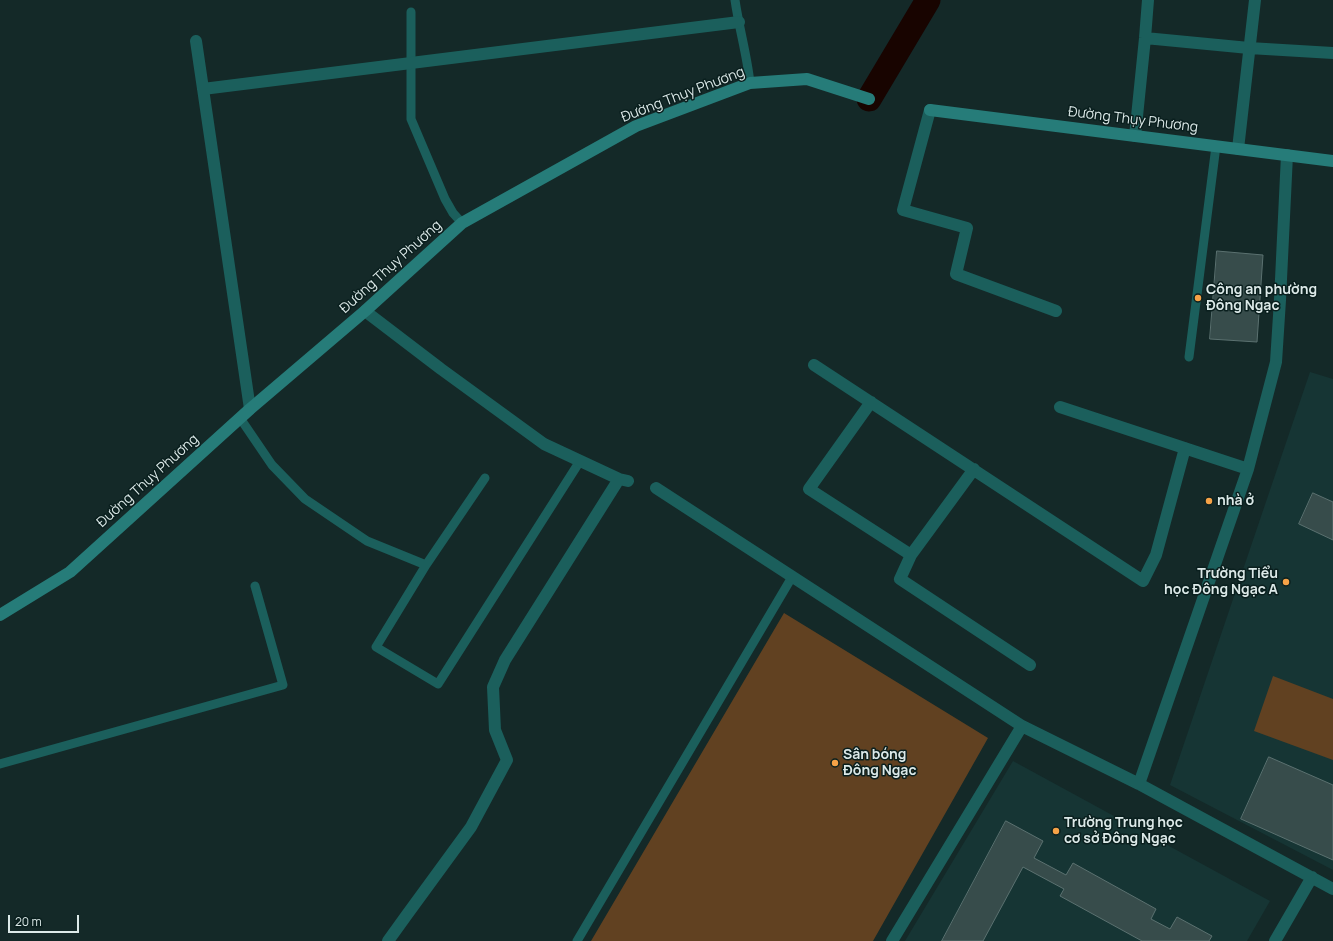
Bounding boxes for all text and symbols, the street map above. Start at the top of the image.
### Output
street label: Đường Thụy Phương [619,64,747,126]
street label: Đường Thụy Phương [1067,104,1199,136]
street label: Đường Thụy Phương [337,217,445,317]
place label: Công an phường Đông Ngạc [1206,282,1317,314]
marker: Công an phường Đông Ngạc [1193,293,1203,303]
street label: Đường Thụy Phương [94,431,202,531]
place label: nhà ở [1217,493,1254,509]
marker: nhà ở [1204,496,1214,506]
place label: Trường Tiểu học Đông Ngạc A [1164,566,1278,598]
marker: Trường Tiểu học Đông Ngạc A [1281,577,1291,587]
place label: Sân bóng Đông Ngạc [843,747,916,780]
marker: Sân bóng Đông Ngạc [830,758,840,768]
place label: Trường Trung học cơ sở Đông Ngạc [1064,815,1183,848]
marker: Trường Trung học cơ sở Đông Ngạc [1051,826,1061,836]
scale bar [10,907,81,933]
text: 20 m [15,913,42,930]

